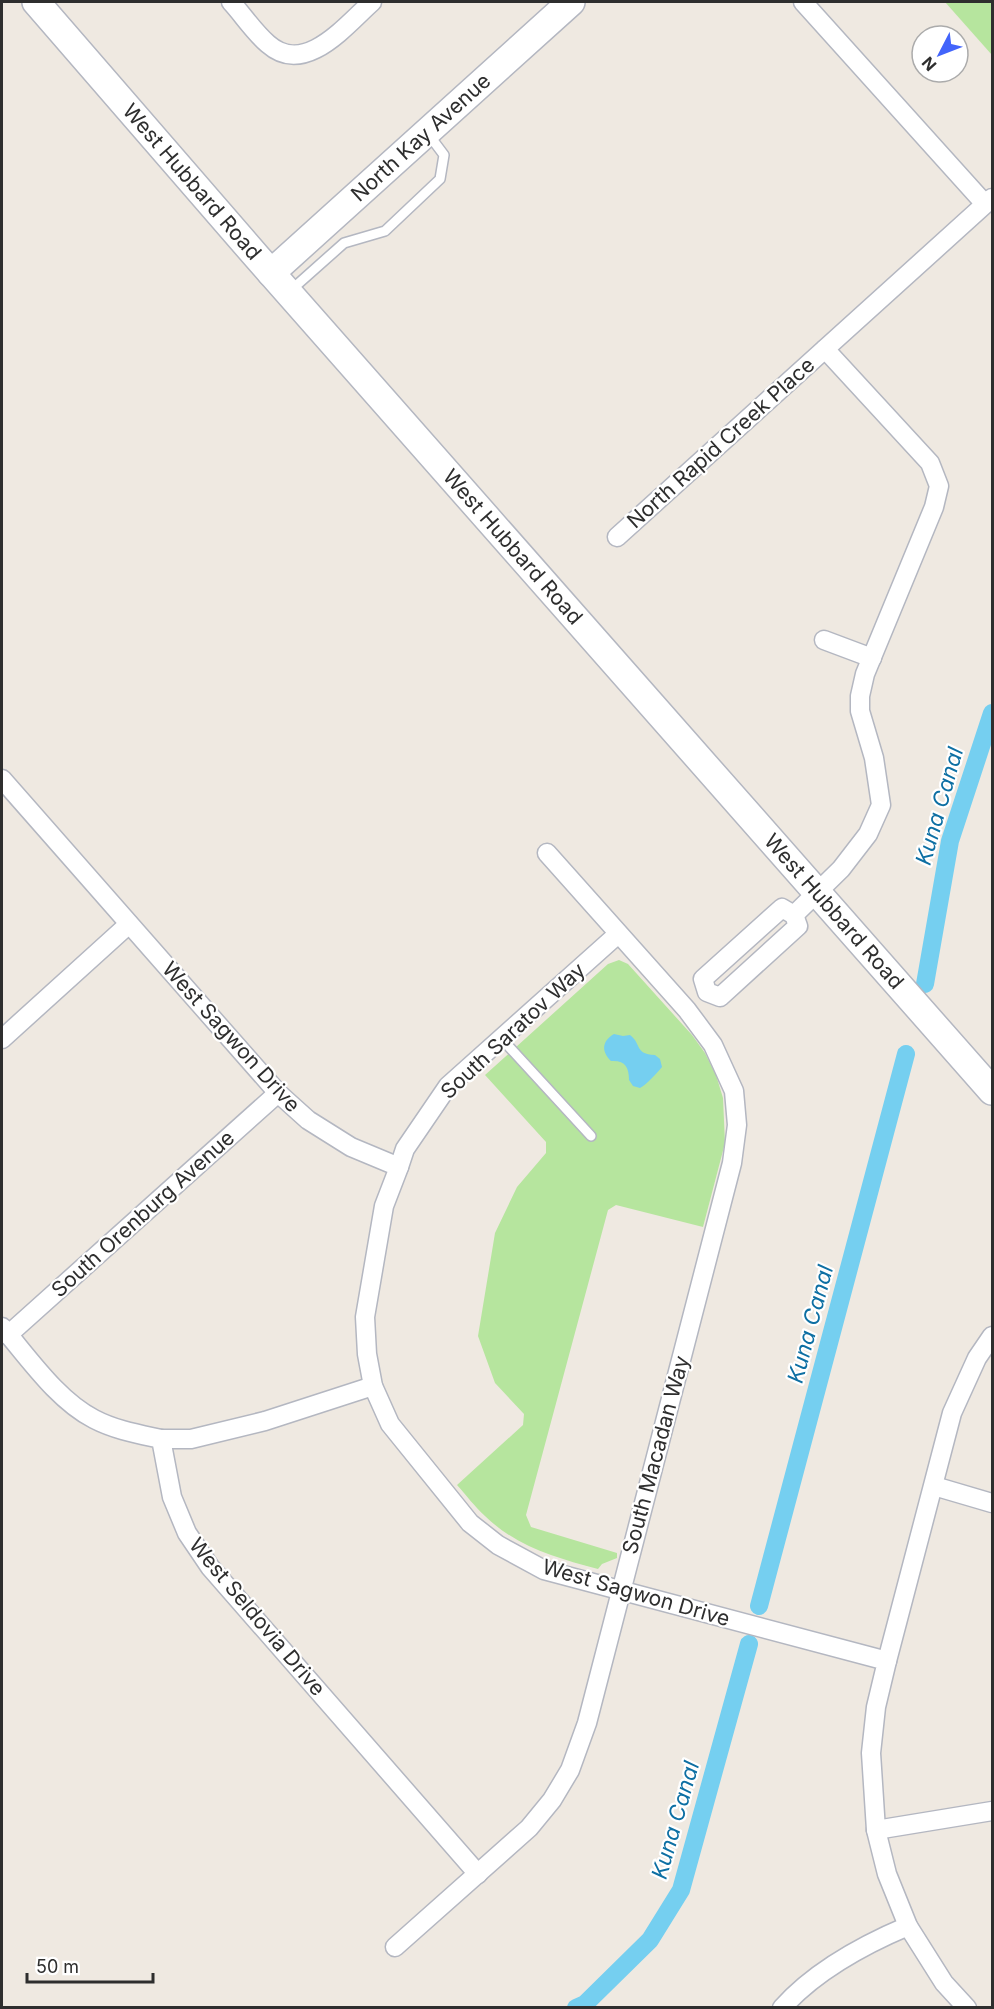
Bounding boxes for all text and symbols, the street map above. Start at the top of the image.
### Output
north arrow [910,24,970,84]
text: N [917,53,940,75]
street label: North Kay Avenue [346,68,495,206]
street label: West Hubbard Road [118,98,267,265]
street label: North Rapid Creek Place [622,352,819,533]
street label: West Hubbard Road [438,464,588,629]
water label: Kuna Canal [910,744,968,868]
street label: West Hubbard Road [759,829,909,994]
street label: West Sagwon Drive [157,956,305,1117]
street label: South Saratov Way [435,957,590,1104]
street label: South Orenburg Avenue [46,1125,239,1302]
water label: Kuna Canal [782,1261,838,1386]
street label: South Macadan Way [617,1353,694,1557]
street label: West Seldovia Drive [184,1533,331,1701]
street label: West Sagwon Drive [540,1554,733,1631]
water label: Kuna Canal [646,1758,704,1882]
scale bar [27,1946,153,1984]
text: 50 m [36,1956,79,1977]

